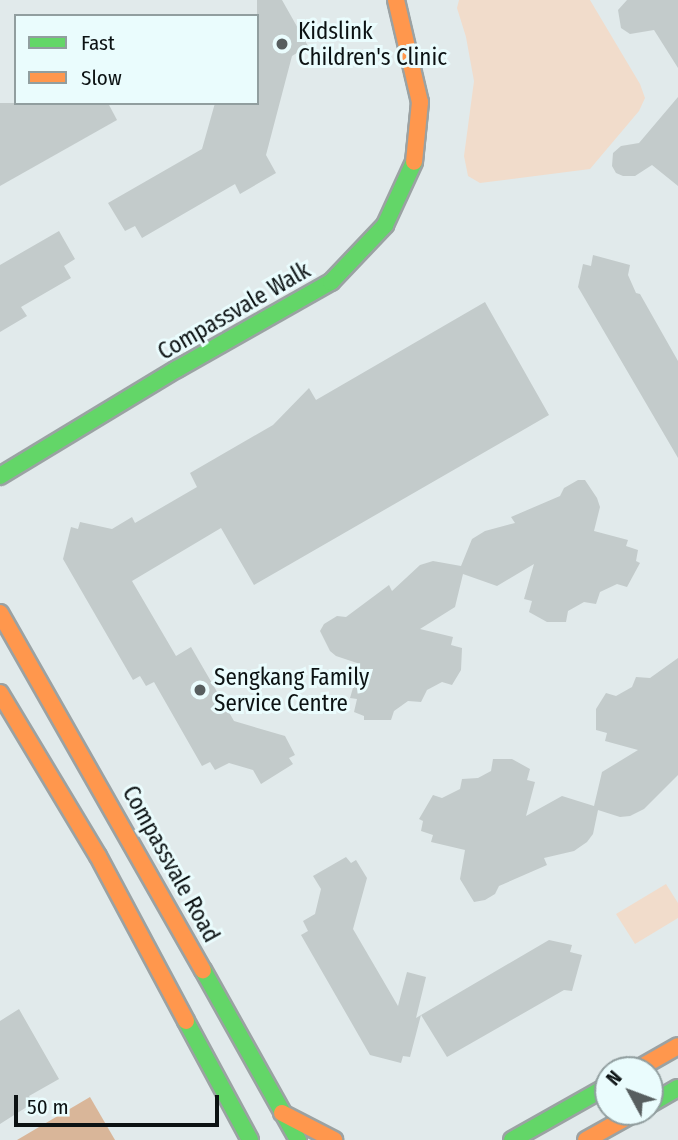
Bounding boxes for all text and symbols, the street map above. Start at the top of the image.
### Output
legend [14,14,259,105]
place label: Kidslink Children's Clinic [298,17,447,71]
text: Fast [81,30,115,56]
marker: Kidslink Children's Clinic [272,34,292,54]
text: Slow [81,65,122,91]
street label: Compassvale Walk [153,256,315,366]
place label: Sengkang Family Service Centre [214,663,369,717]
marker: Sengkang Family Service Centre [192,682,208,698]
street label: Compassvale Road [117,781,225,947]
north arrow [594,1056,664,1126]
text: N [602,1066,627,1090]
scale bar [18,1080,222,1124]
text: 50 m [27,1094,69,1120]

